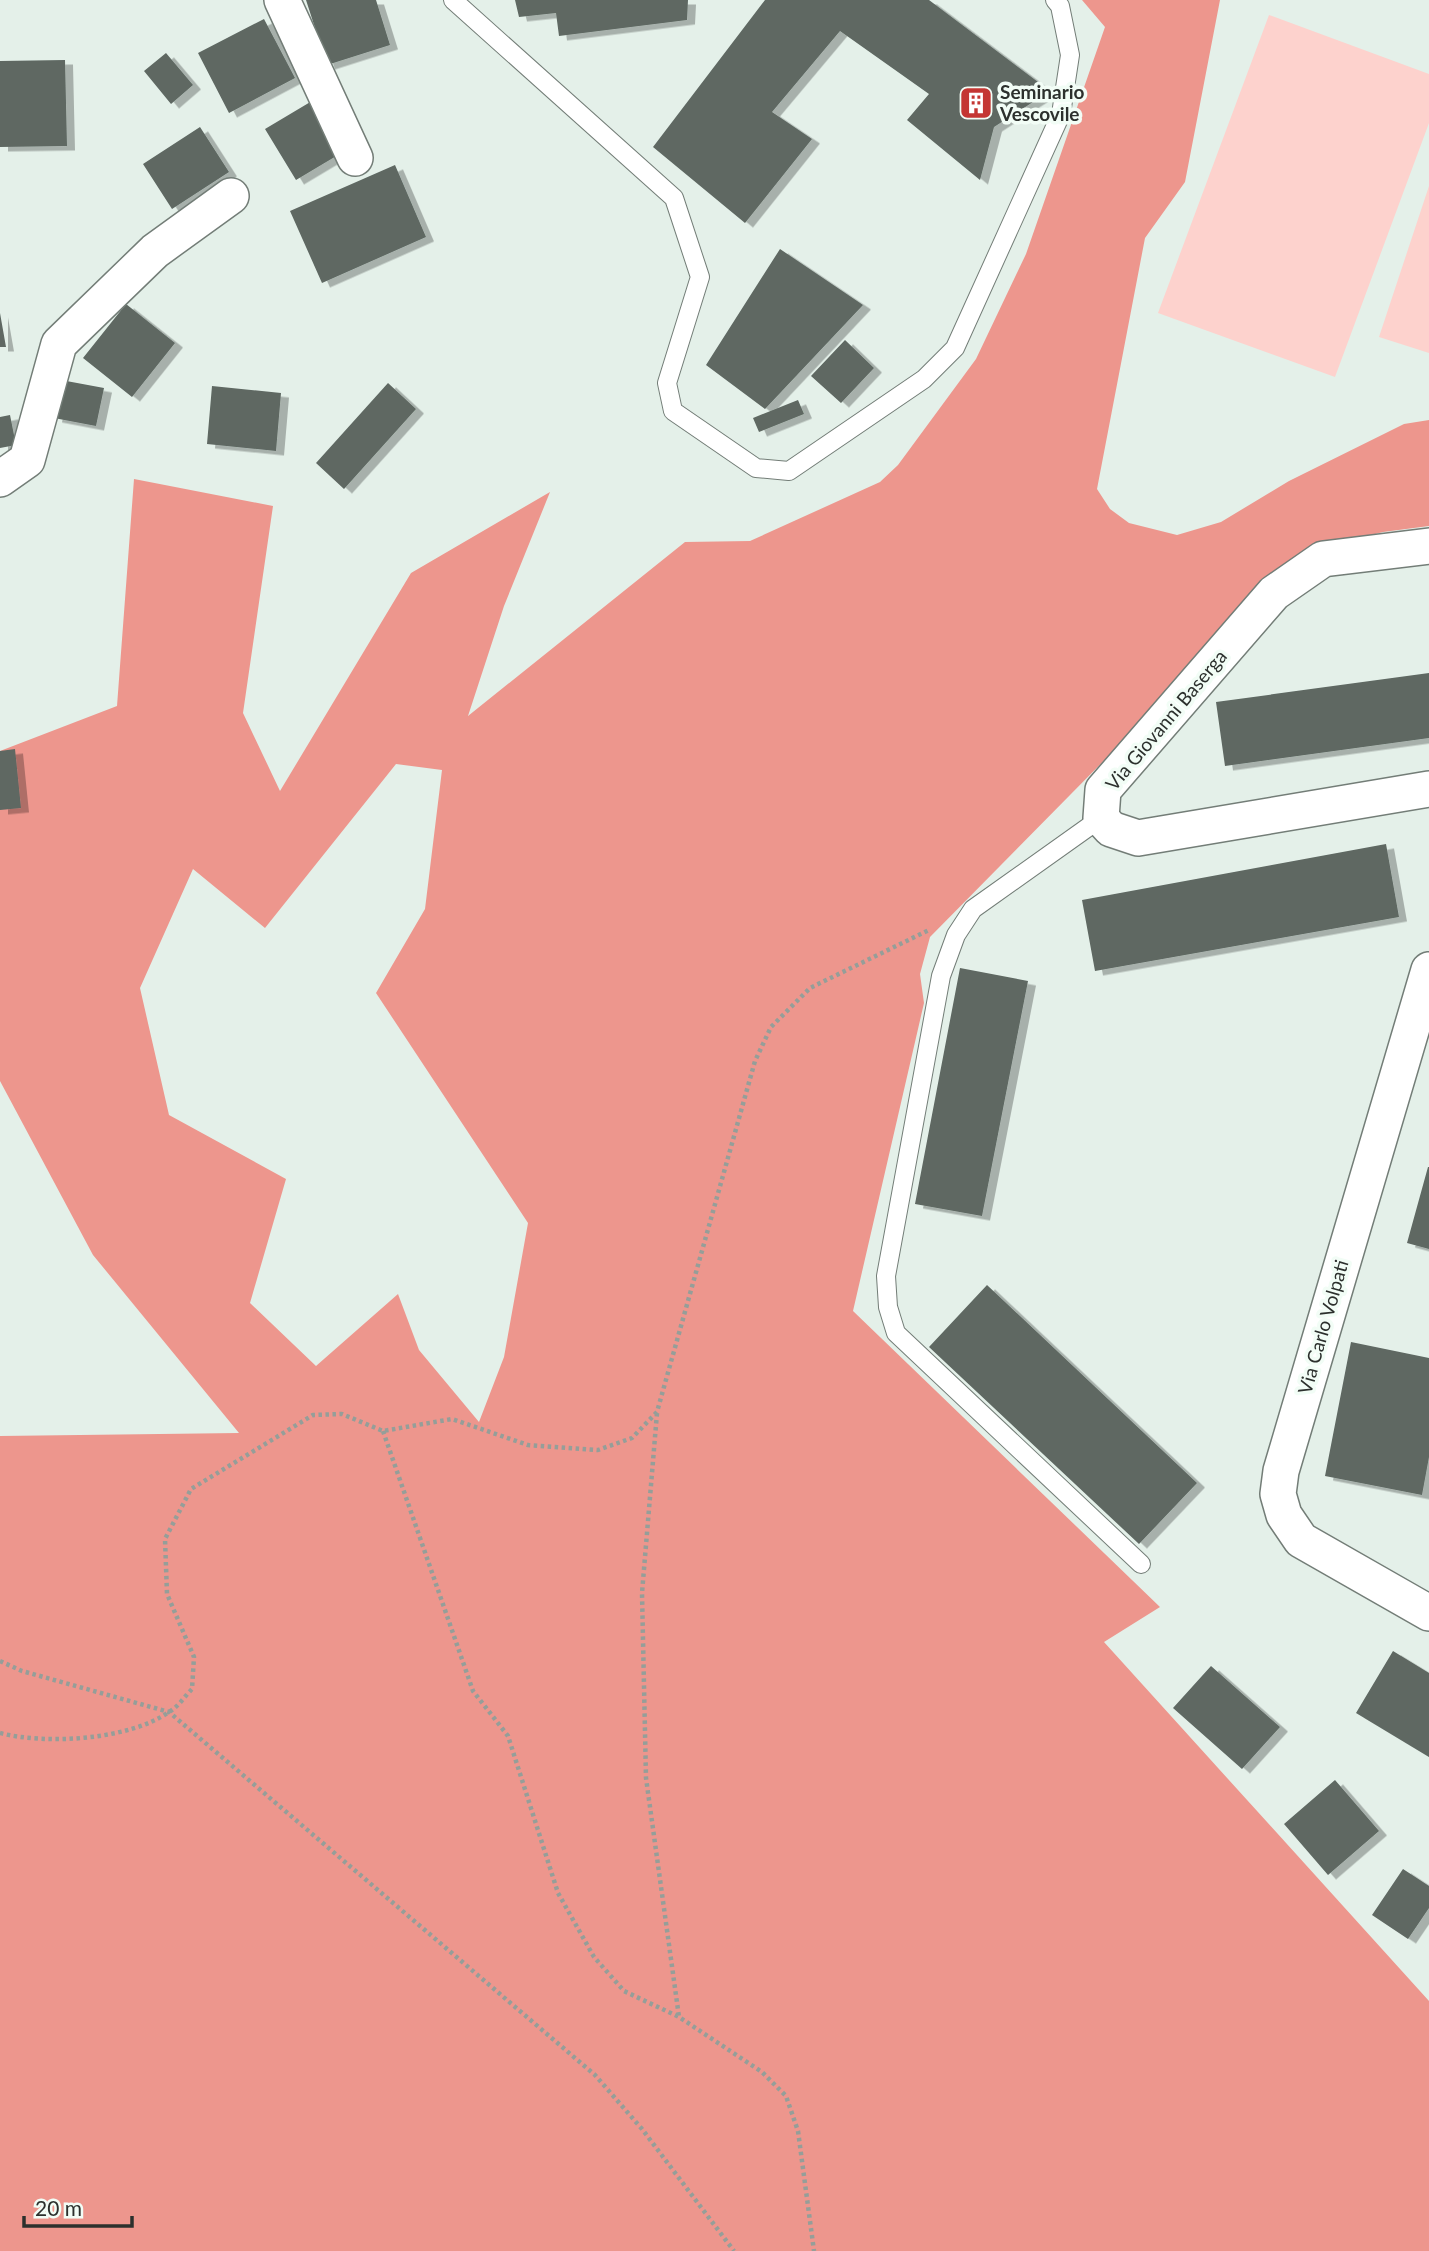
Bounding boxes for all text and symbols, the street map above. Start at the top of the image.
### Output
place label: Seminario Vescovile [999,80,1085,125]
building icon: Seminario Vescovile [957,84,995,122]
street label: Via Giovanni Baserga [1100,645,1231,795]
street label: Via Carlo Volpati [1292,1257,1353,1397]
scale bar [24,2184,133,2228]
text: 20 m [35,2195,82,2220]

